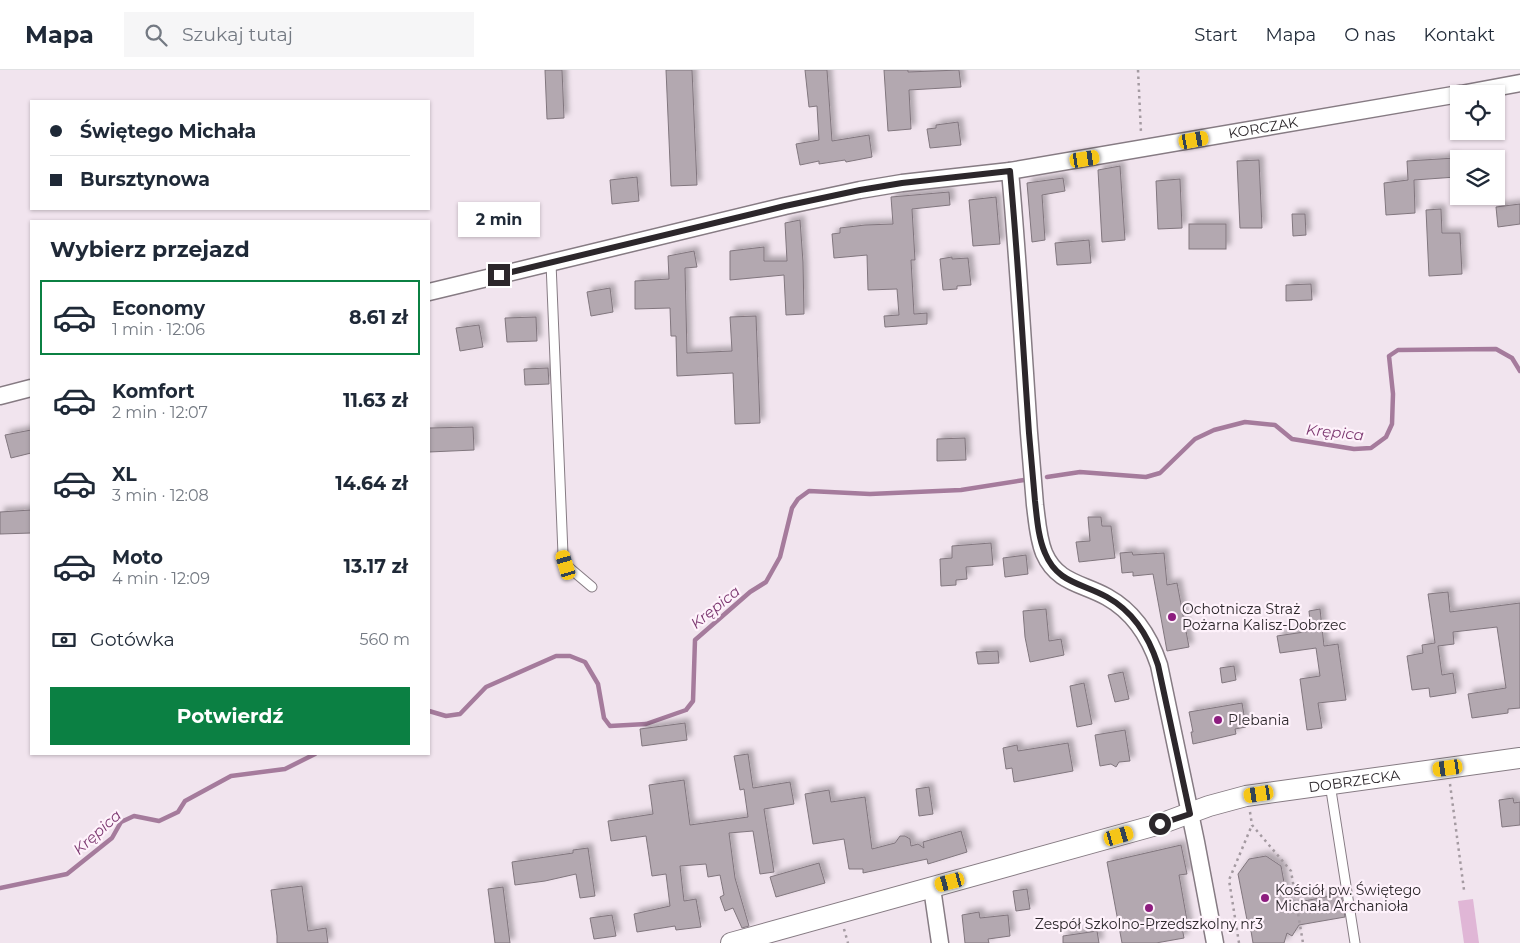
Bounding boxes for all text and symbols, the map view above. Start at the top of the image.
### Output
search box [124,12,474,57]
text: Mapa [25,20,94,49]
icon: search [142,21,170,49]
text: Szukaj tutaj [182,23,293,46]
text: Start [1194,24,1238,46]
text: Mapa [1266,24,1316,46]
text: O nas [1344,24,1396,46]
text: Kontakt [1424,24,1495,46]
map controls [1450,85,1505,205]
button: locate [1450,85,1505,140]
street label: KORCZAK [1227,113,1299,142]
text: Świętego Michała [80,120,256,143]
car [1177,130,1210,150]
car [1069,149,1100,169]
button: layers [1450,150,1505,205]
text: Bursztynowa [80,168,210,191]
callout: 2 min [458,202,540,238]
text: 2 min [476,210,522,229]
text: Wybierz przejazd [50,236,250,263]
route end [488,264,510,286]
icon: car [52,295,97,340]
text: Economy [112,297,205,320]
text: 8.61 zł [349,306,408,329]
text: 1 min · 12:06 [112,320,205,339]
icon: car [52,378,97,423]
text: Komfort [112,380,194,403]
text: 11.63 zł [343,389,408,412]
text: 2 min · 12:07 [112,403,208,422]
water label: Krępica [1305,420,1365,444]
icon: car [52,461,97,506]
text: XL [112,463,137,486]
text: 14.64 zł [335,472,408,495]
text: 3 min · 12:08 [112,486,209,505]
icon: car [52,544,97,589]
text: Moto [112,546,163,569]
car [554,548,577,582]
text: 13.17 zł [344,555,408,578]
text: 4 min · 12:09 [112,569,210,588]
water label: Krępica [686,581,744,633]
place label: Ochotnicza Straż Pożarna Kalisz-Dobrzec [1182,600,1346,634]
marker: Ochotnicza Straż Pożarna Kalisz-Dobrzec [1166,611,1178,623]
icon: cash [50,626,78,654]
text: Gotówka [90,628,175,651]
text: 560 m [359,630,410,649]
button: Potwierdź [50,687,410,745]
place label: Plebania [1228,711,1289,729]
marker: Plebania [1212,714,1224,726]
car [1432,758,1463,778]
street label: DOBRZECKA [1307,766,1402,796]
car [1243,784,1274,804]
water label: Krępica [69,806,125,858]
route start [1149,813,1171,835]
car [1102,825,1135,847]
car [933,871,966,893]
place label: Kościół pw. Świętego Michała Archanioła [1275,881,1421,915]
marker: Kościół pw. Świętego Michała Archanioła [1259,892,1271,904]
marker: Zespół Szkolno-Przedszkolny nr3 [1143,902,1155,914]
place label: Zespół Szkolno-Przedszkolny nr3 [1035,915,1263,933]

